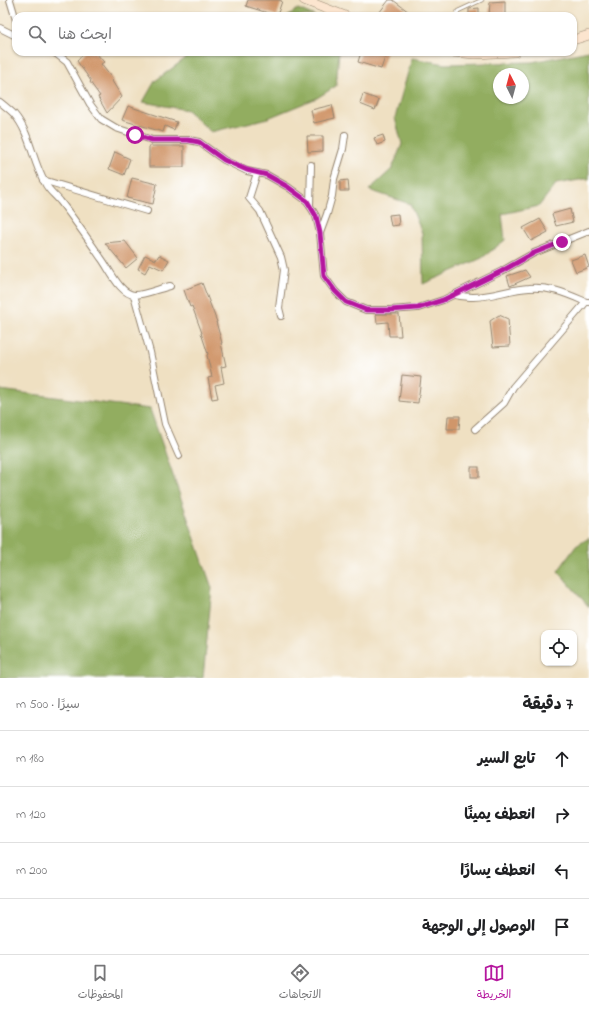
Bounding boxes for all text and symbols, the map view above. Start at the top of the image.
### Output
search box [12,12,577,56]
icon: search [26,23,48,45]
text: ابحث هنا [58,24,112,46]
north arrow [493,68,529,104]
route start [126,126,144,144]
route end [553,233,571,251]
map controls [541,630,577,666]
button: locate [541,630,577,666]
text: 7 دقيقة [523,692,573,717]
text: سيرًا · 500 m [16,695,80,714]
text: تابع السير [478,748,535,770]
icon: ahead [551,748,573,770]
text: 180 m [16,749,44,768]
text: انعطف يمينًا [464,804,535,826]
icon: right [551,804,573,826]
text: 120 m [16,805,46,824]
text: انعطف يسارًا [460,860,535,882]
icon: left [551,860,573,882]
text: 200 m [16,861,47,880]
text: الوصول إلى الوجهة [422,916,535,938]
icon: arrive [551,916,573,938]
tab: المحفوظات [78,962,123,1004]
tab: الاتجاهات [279,962,321,1004]
tab: الخريطة [477,962,511,1004]

